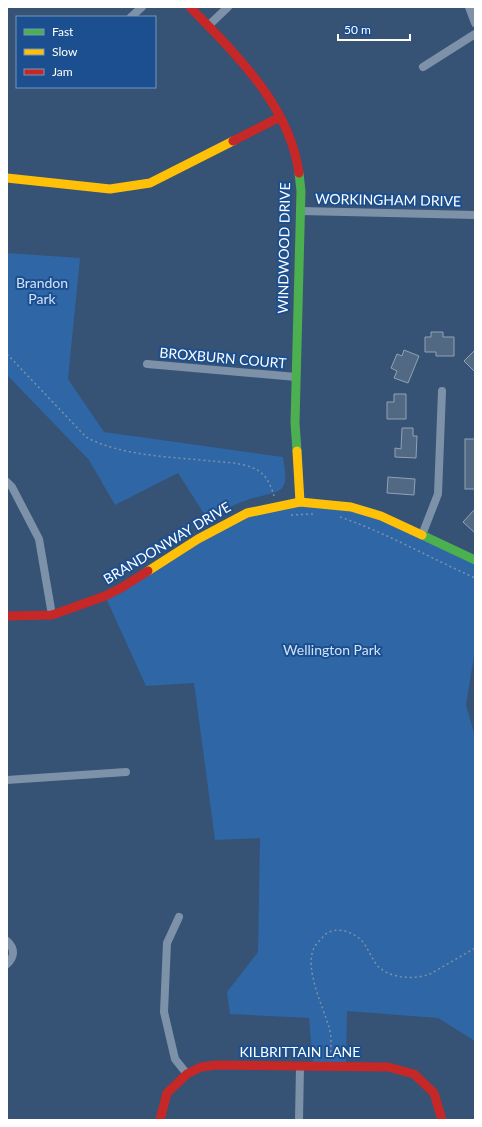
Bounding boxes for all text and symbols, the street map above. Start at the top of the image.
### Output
legend [16,16,156,88]
scale bar [338,16,410,42]
text: 50 m [344,22,371,37]
text: Fast [52,24,74,39]
text: Slow [52,44,78,59]
text: Jam [52,64,73,79]
street label: WINDWOOD DRIVE [274,182,293,314]
street label: WORKINGHAM DRIVE [315,190,461,209]
park label: Brandon Park [16,274,68,307]
street label: BROXBURN COURT [159,343,288,372]
street label: BRANDONWAY DRIVE [100,498,234,587]
park label: Wellington Park [283,641,382,658]
street label: KILBRITTAIN LANE [240,1043,360,1060]

